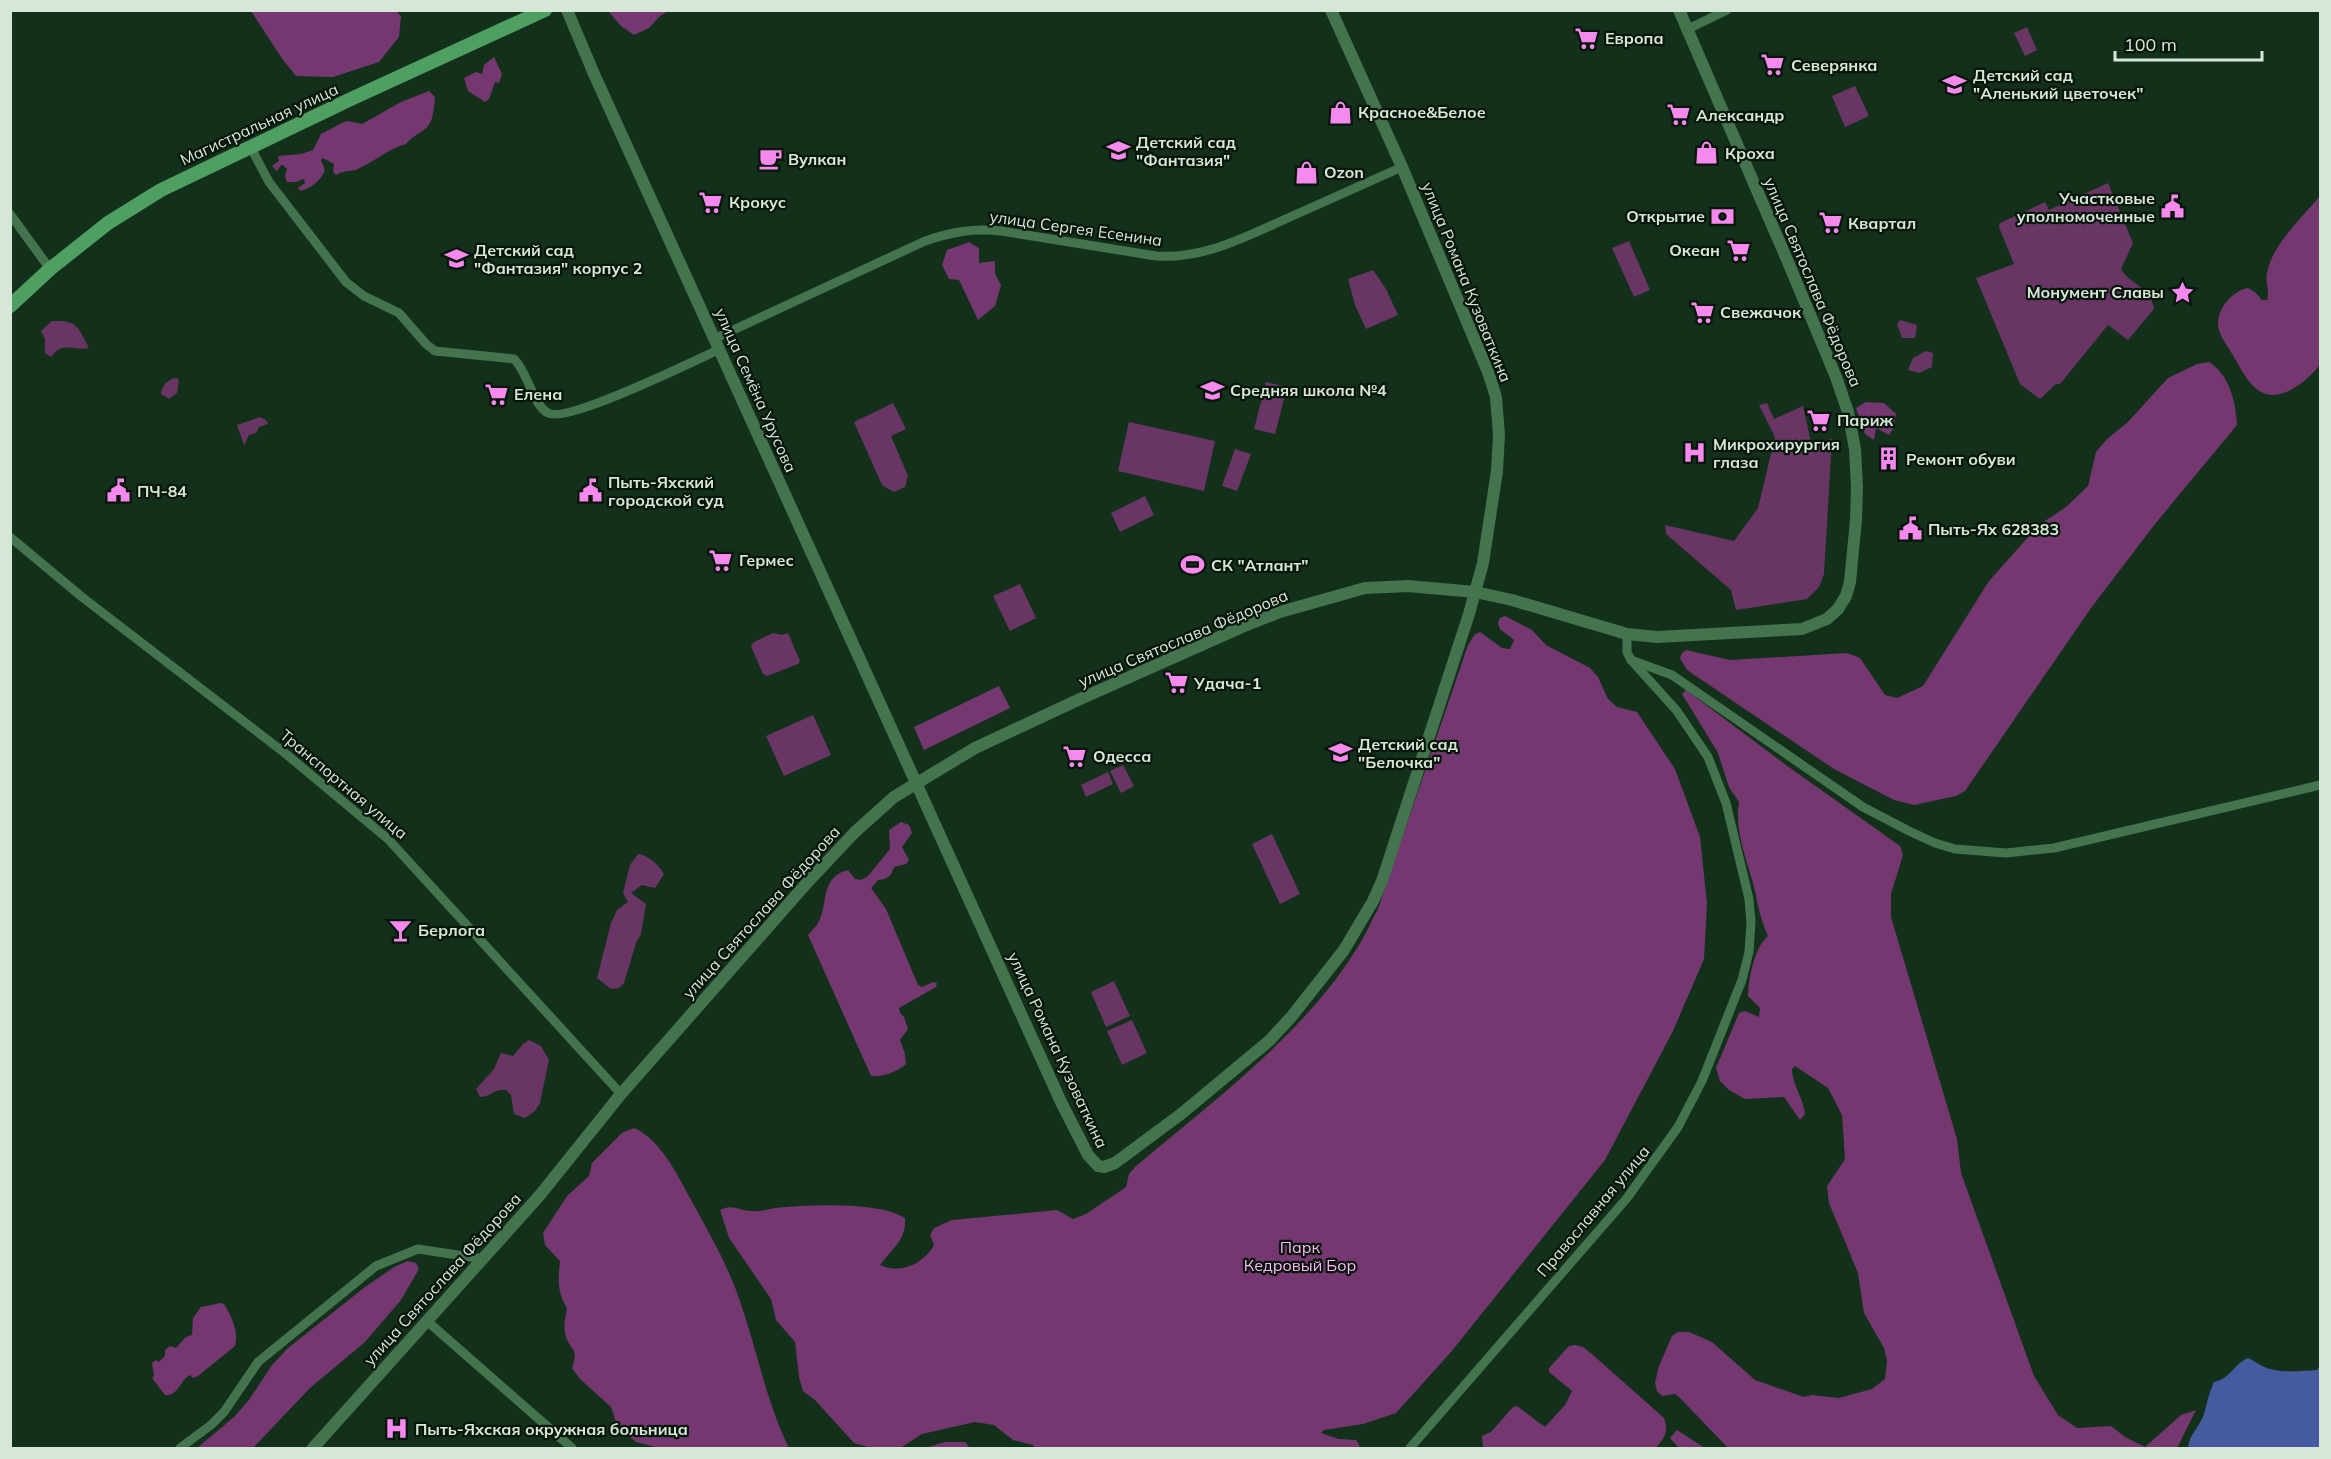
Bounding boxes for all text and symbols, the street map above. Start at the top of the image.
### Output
scale bar [2115,24,2262,62]
supermarket icon: Европа [1574,25,1600,51]
place label: Европа [1605,28,1664,48]
text: 100 m [2124,33,2177,56]
supermarket icon: Северянка [1760,52,1786,78]
place label: Северянка [1791,55,1877,75]
place label: Детский сад "Аленький цветочек" [1973,65,2143,103]
school or university icon: Детский сад "Аленький цветочек" [1942,71,1968,97]
street label: Магистральная улица [177,79,341,169]
shop icon: Красное&Белое [1327,99,1353,125]
place label: Красное&Белое [1358,102,1486,122]
supermarket icon: Александр [1665,102,1691,128]
place label: Александр [1696,105,1784,125]
place label: Детский сад "Фантазия" [1136,132,1236,170]
school or university icon: Детский сад "Фантазия" [1105,138,1131,164]
shop icon: Кроха [1694,140,1720,166]
place label: Кроха [1725,143,1775,163]
cafe icon: Вулкан [757,146,783,172]
place label: Вулкан [788,149,846,169]
shop icon: Ozon [1293,159,1319,185]
place label: Ozon [1324,162,1364,182]
street label: улица Святослава Фёдорова [1760,174,1866,390]
street label: улица Романа Кузоваткина [1418,179,1516,385]
place label: Участковые уполномоченные [2017,188,2155,226]
supermarket icon: Крокус [698,189,724,215]
place label: Крокус [729,192,786,212]
public building icon: Участковые уполномоченные [2160,194,2186,220]
bank icon: Открытие [1710,203,1736,229]
street label: улица Сергея Есенина [988,206,1164,250]
place label: Открытие [1626,206,1705,226]
supermarket icon: Квартал [1817,210,1843,236]
place label: Квартал [1848,213,1916,233]
supermarket icon: Океан [1725,237,1751,263]
place label: Детский сад "Фантазия" корпус 2 [474,240,642,278]
place label: Океан [1669,240,1720,260]
school or university icon: Детский сад "Фантазия" корпус 2 [443,246,469,272]
place icon: Монумент Славы [2169,279,2195,305]
place label: Монумент Славы [2027,282,2164,302]
supermarket icon: Свежачок [1689,299,1715,325]
place label: Свежачок [1720,302,1802,322]
street label: улица Семёна Урусова [711,305,801,475]
school or university icon: Средняя школа №4 [1199,377,1225,403]
place label: Средняя школа №4 [1230,380,1387,400]
supermarket icon: Елена [483,381,509,407]
place label: Елена [514,384,562,404]
supermarket icon: Париж [1806,407,1832,433]
place label: Париж [1837,410,1893,430]
place label: Микрохирургия глаза [1713,434,1840,472]
hospital icon: Микрохирургия глаза [1682,440,1708,466]
building icon: Ремонт обуви [1875,446,1901,472]
place label: Ремонт обуви [1906,449,2016,469]
place label: Пыть-Яхский городской суд [608,472,724,510]
public building icon: ПЧ-84 [106,478,132,504]
public building icon: Пыть-Яхский городской суд [577,478,603,504]
place label: ПЧ-84 [137,481,187,501]
public building icon: Пыть-Ях 628383 [1897,516,1923,542]
place label: Пыть-Ях 628383 [1928,519,2059,539]
supermarket icon: Гермес [708,547,734,573]
place label: Гермес [739,550,794,570]
sports icon: СК "Атлант" [1180,552,1206,578]
place label: СК "Атлант" [1211,555,1308,575]
street label: улица Святослава Фёдорова [1075,585,1291,691]
supermarket icon: Удача-1 [1163,670,1189,696]
place label: Удача-1 [1193,673,1261,693]
street label: Транспортная улица [276,725,412,843]
place label: Детский сад "Белочка" [1358,734,1458,772]
school or university icon: Детский сад "Белочка" [1327,740,1353,766]
supermarket icon: Одесса [1062,743,1088,769]
place label: Одесса [1093,746,1151,766]
street label: улица Святослава Фёдорова [678,821,844,1003]
bar icon: Берлога [387,917,413,943]
place label: Берлога [418,920,485,940]
street label: улица Романа Кузоваткина [1004,949,1112,1151]
street label: Православная улица [1532,1141,1654,1281]
street label: улица Святослава Фёдорова [359,1188,525,1370]
park label: Парк Кедровый Бор [1244,1237,1356,1275]
hospital icon: Пыть-Яхская окружная больница [384,1416,410,1442]
place label: Пыть-Яхская окружная больница [415,1419,688,1439]

